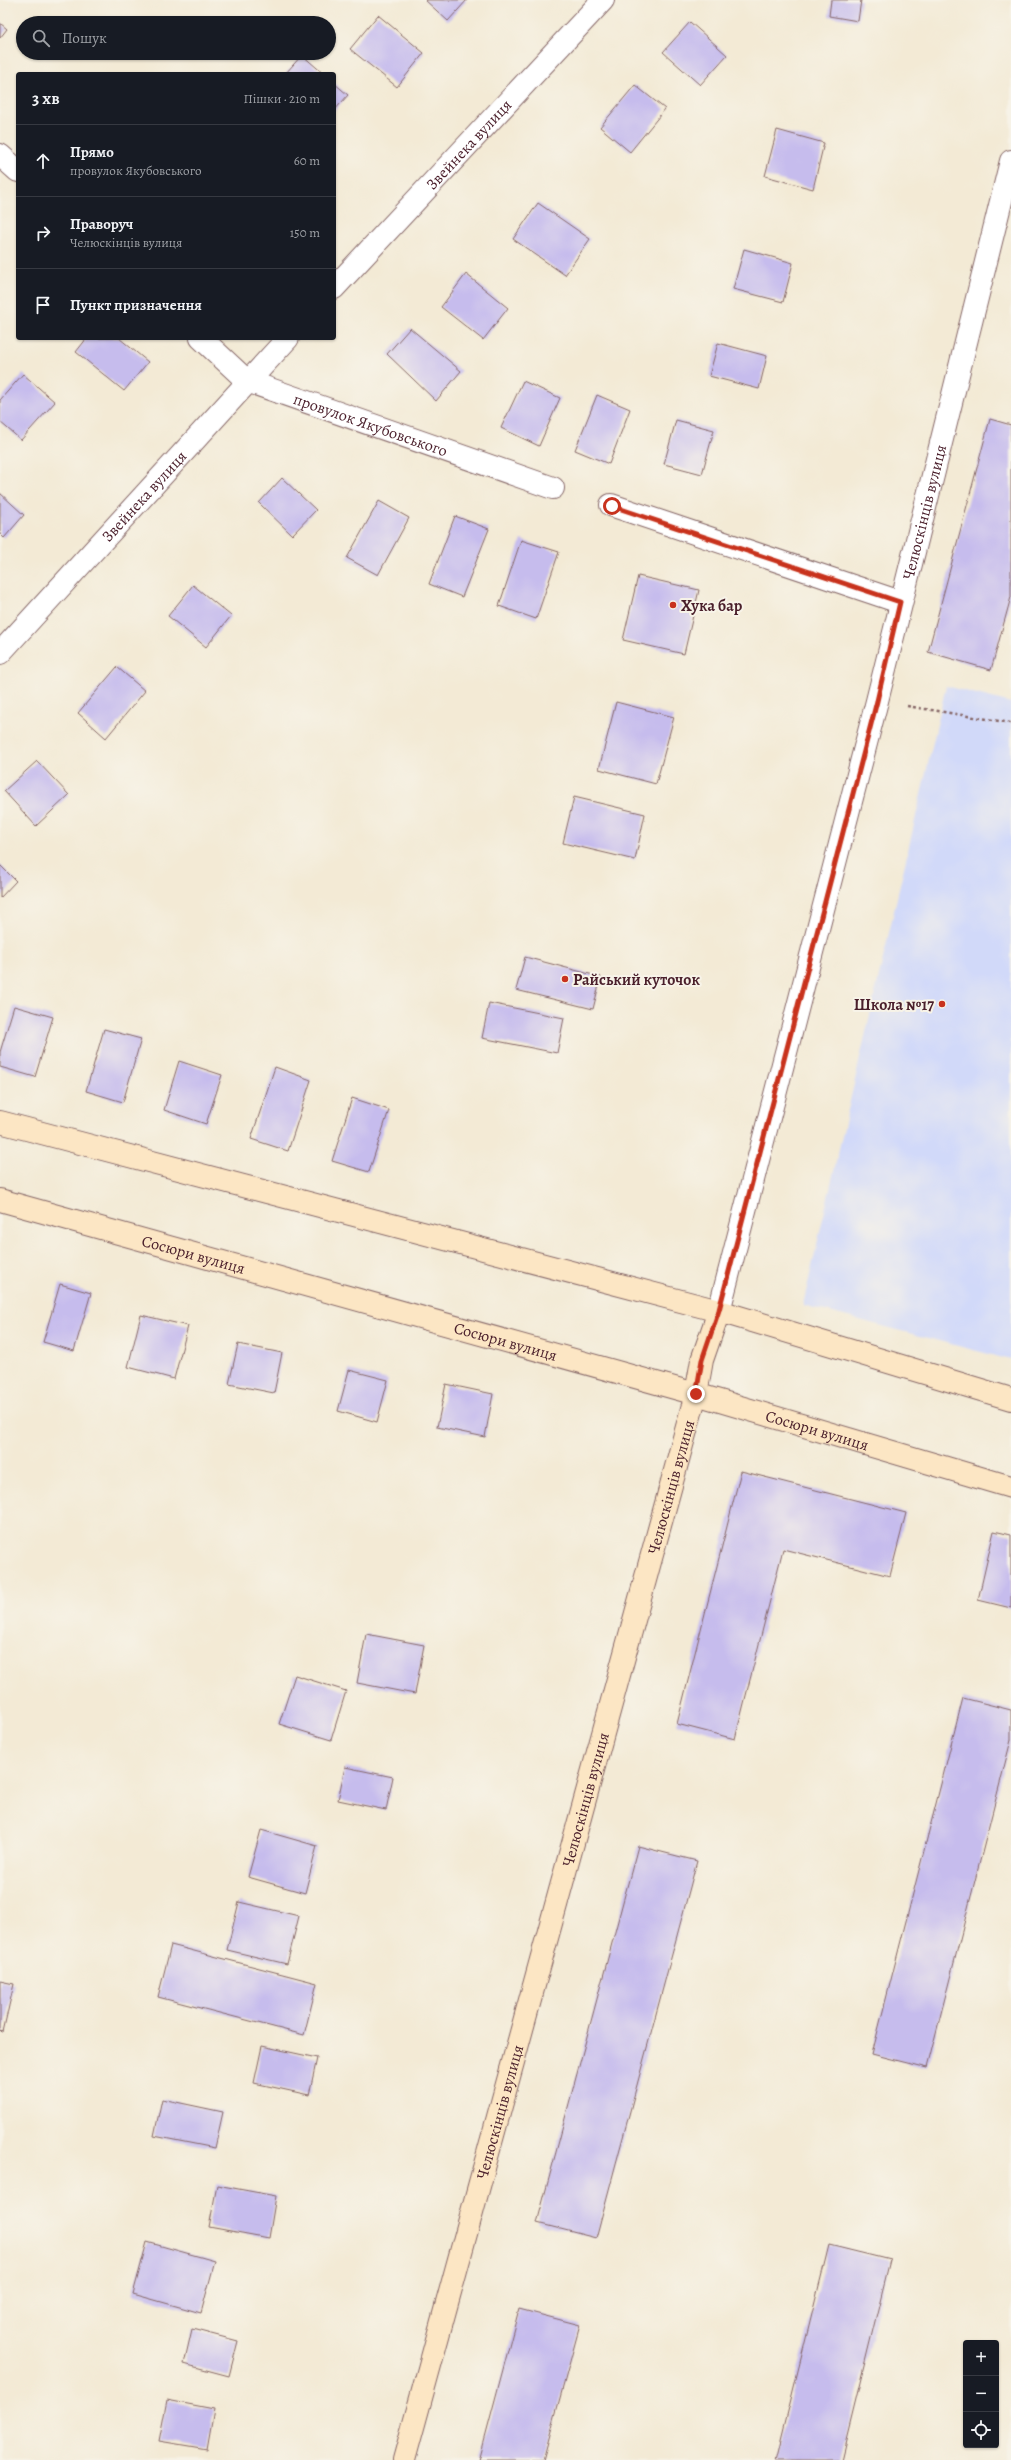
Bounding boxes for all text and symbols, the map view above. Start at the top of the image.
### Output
search box [16,16,336,60]
icon: search [30,27,52,49]
text: Пошук [62,28,107,48]
text: 3 хв [32,87,60,110]
text: Пішки · 210 m [244,90,320,107]
street label: Звейнека вулиця [421,94,517,195]
text: Прямо [70,142,114,162]
icon: ahead [32,150,54,172]
text: 60 m [294,152,320,169]
text: провулок Якубовського [70,162,202,179]
text: Праворуч [70,214,133,234]
icon: right [32,222,54,244]
text: 150 m [290,224,320,241]
text: Челюскінців вулиця [70,234,182,251]
icon: arrive [32,294,54,316]
text: Пункт призначення [70,295,202,315]
street label: провулок Якубовського [290,388,451,462]
street label: Челюскінців вулиця [898,442,952,582]
street label: Звейнека вулиця [97,446,192,547]
route start [603,497,621,515]
place label: Хука бар [681,595,743,617]
marker: Хука бар [668,600,678,610]
place label: Райський куточок [573,969,700,991]
marker: Райський куточок [560,974,570,984]
place label: Школа №17 [854,994,934,1016]
marker: Школа №17 [937,999,947,1009]
street label: Сосюри вулиця [139,1230,248,1280]
street label: Сосюри вулиця [451,1317,560,1367]
route end [687,1385,705,1403]
street label: Сосюри вулиця [763,1405,871,1456]
street label: Челюскінців вулиця [643,1417,700,1557]
street label: Челюскінців вулиця [557,1730,615,1869]
street label: Челюскінців вулиця [471,2042,529,2182]
map controls [963,2340,999,2448]
button: + [963,2340,999,2376]
button: − [963,2376,999,2412]
button: locate [963,2412,999,2448]

